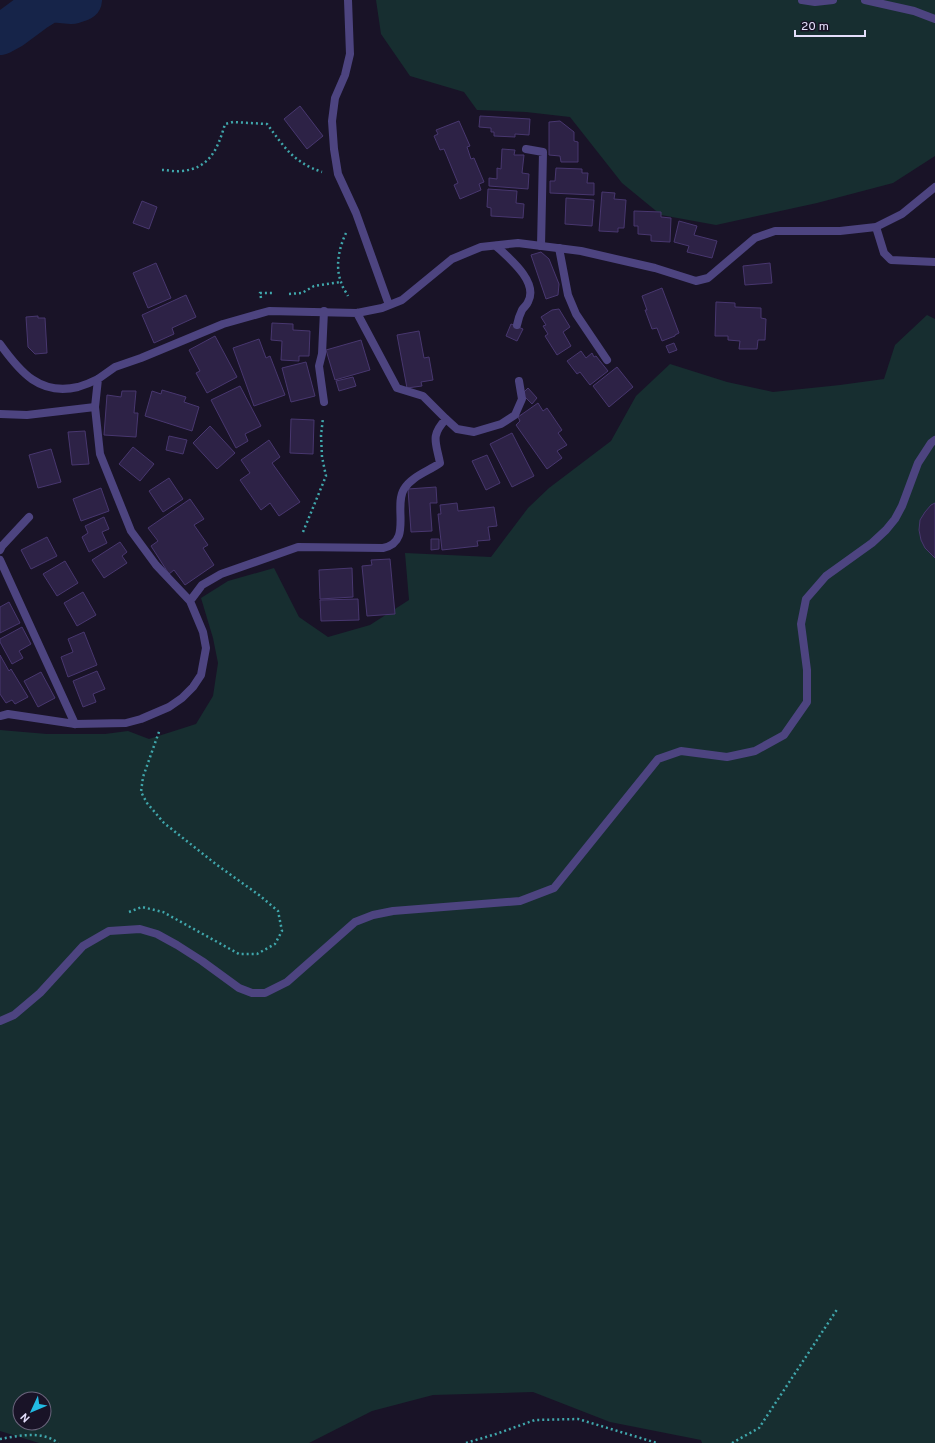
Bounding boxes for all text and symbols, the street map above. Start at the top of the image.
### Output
scale bar [795,12,865,38]
text: 20 m [801,19,829,35]
north arrow [12,1391,52,1431]
text: N [18,1410,33,1425]

